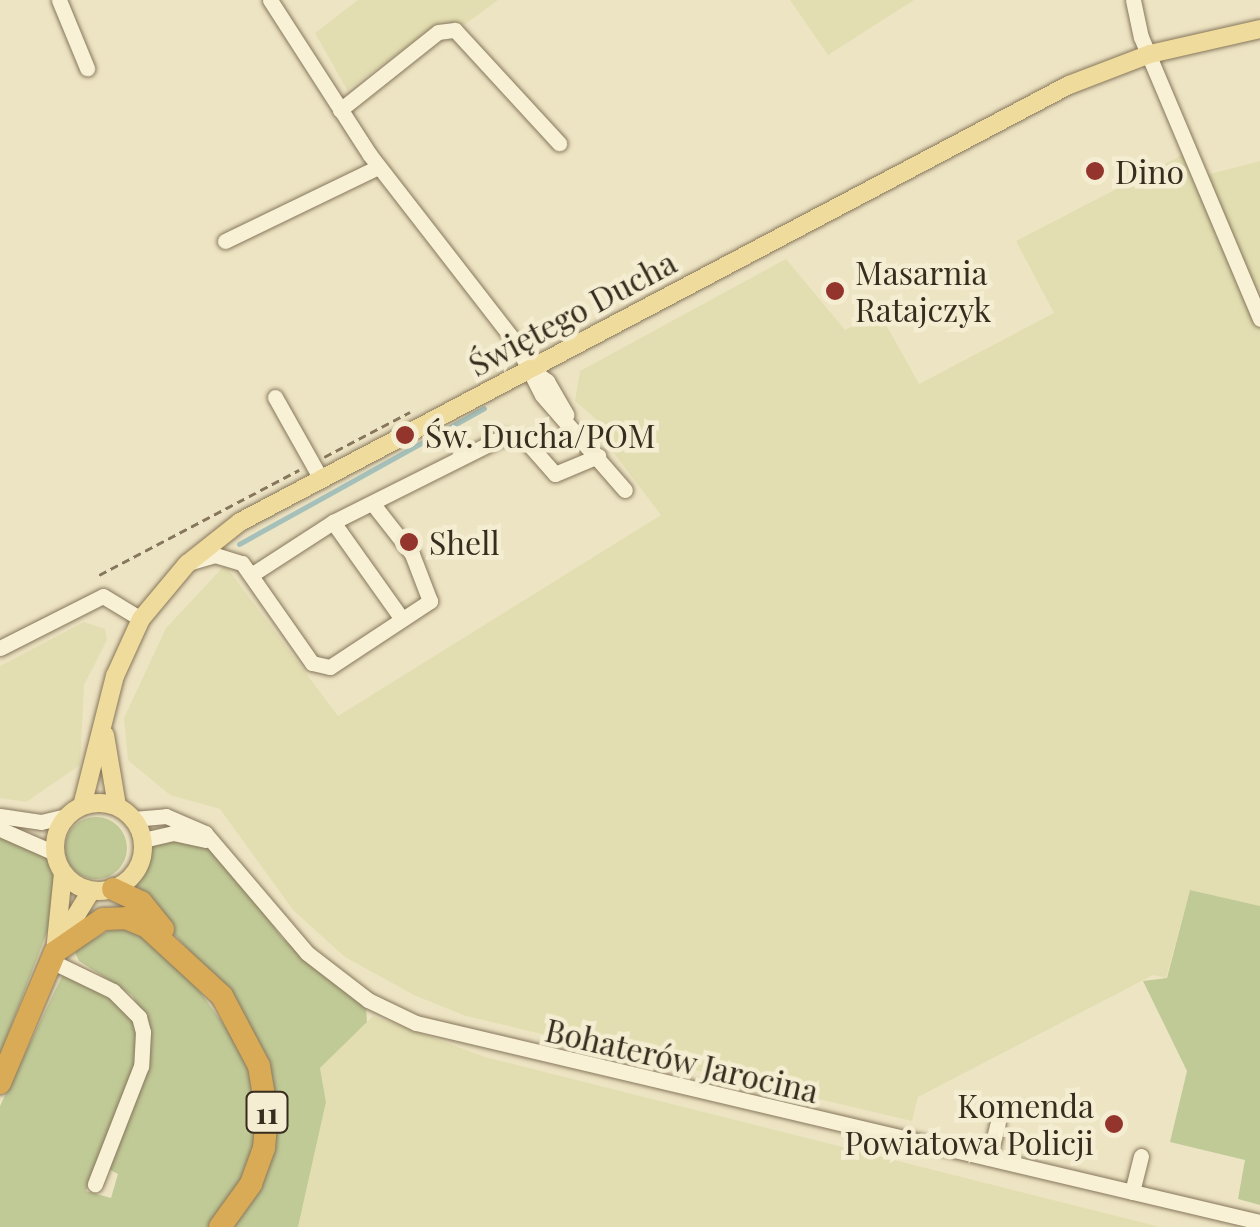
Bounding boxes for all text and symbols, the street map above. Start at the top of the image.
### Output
place label: Dino [1115,152,1184,190]
marker: Dino [1084,160,1106,182]
street label: Świętego Ducha [462,242,682,384]
place label: Masarnia Ratajczyk [855,254,991,329]
marker: Masarnia Ratajczyk [824,280,846,302]
place label: Św. Ducha/POM [425,416,656,454]
marker: Św. Ducha/POM [394,424,416,446]
place label: Shell [429,523,500,561]
marker: Shell [398,531,420,553]
street label: Bohaterów Jarocina [541,1010,823,1110]
road number: 11 [244,1087,290,1137]
place label: Komenda Powiatowa Policji [844,1087,1094,1162]
marker: Komenda Powiatowa Policji [1103,1113,1125,1135]

